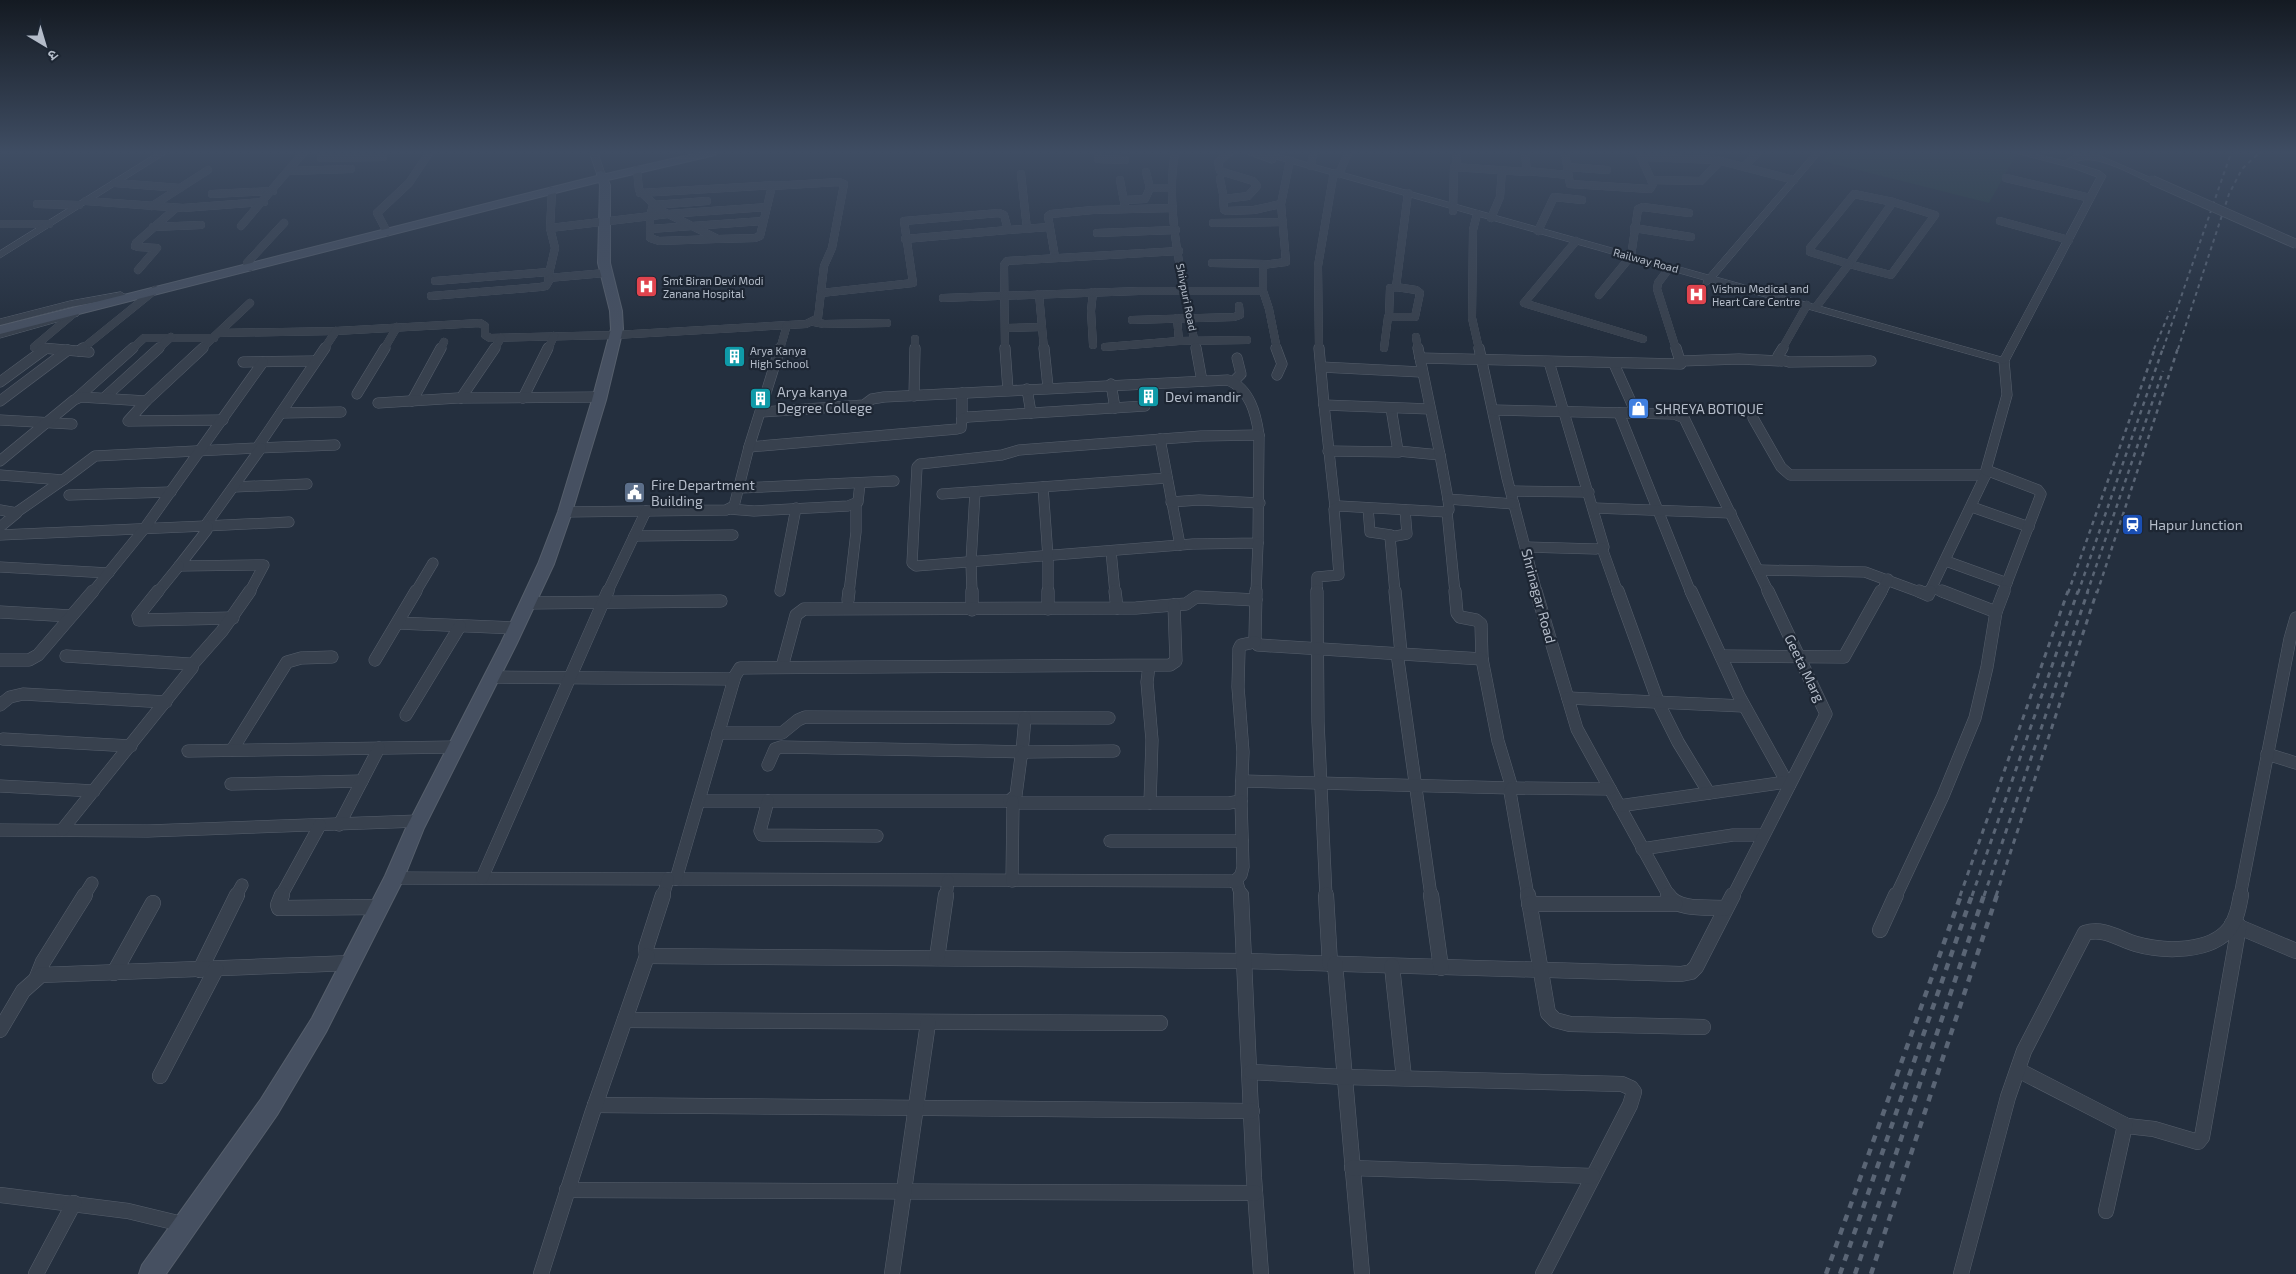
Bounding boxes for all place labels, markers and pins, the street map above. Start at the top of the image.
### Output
hospital icon: Smt Biran Devi Modi Zanana Hospital [635,274,659,298]
place label: Smt Biran Devi Modi Zanana Hospital [663,274,763,300]
hospital icon: Vishnu Medical and Heart Care Centre [1684,282,1708,306]
place label: Vishnu Medical and Heart Care Centre [1712,282,1809,308]
building icon: Arya Kanya High School [722,344,746,368]
place label: Arya Kanya High School [750,344,809,370]
place label: Arya kanya Degree College [777,383,872,416]
building icon: Devi mandir [1137,384,1161,408]
building icon: Arya kanya Degree College [749,387,773,411]
place label: Devi mandir [1165,388,1241,405]
shop icon: SHREYA BOTIQUE [1627,396,1651,420]
place label: SHREYA BOTIQUE [1655,400,1764,417]
place label: Fire Department Building [651,476,755,509]
public building icon: Fire Department Building [623,480,647,504]
station icon: Hapur Junction [2121,512,2145,536]
place label: Hapur Junction [2149,516,2243,533]

